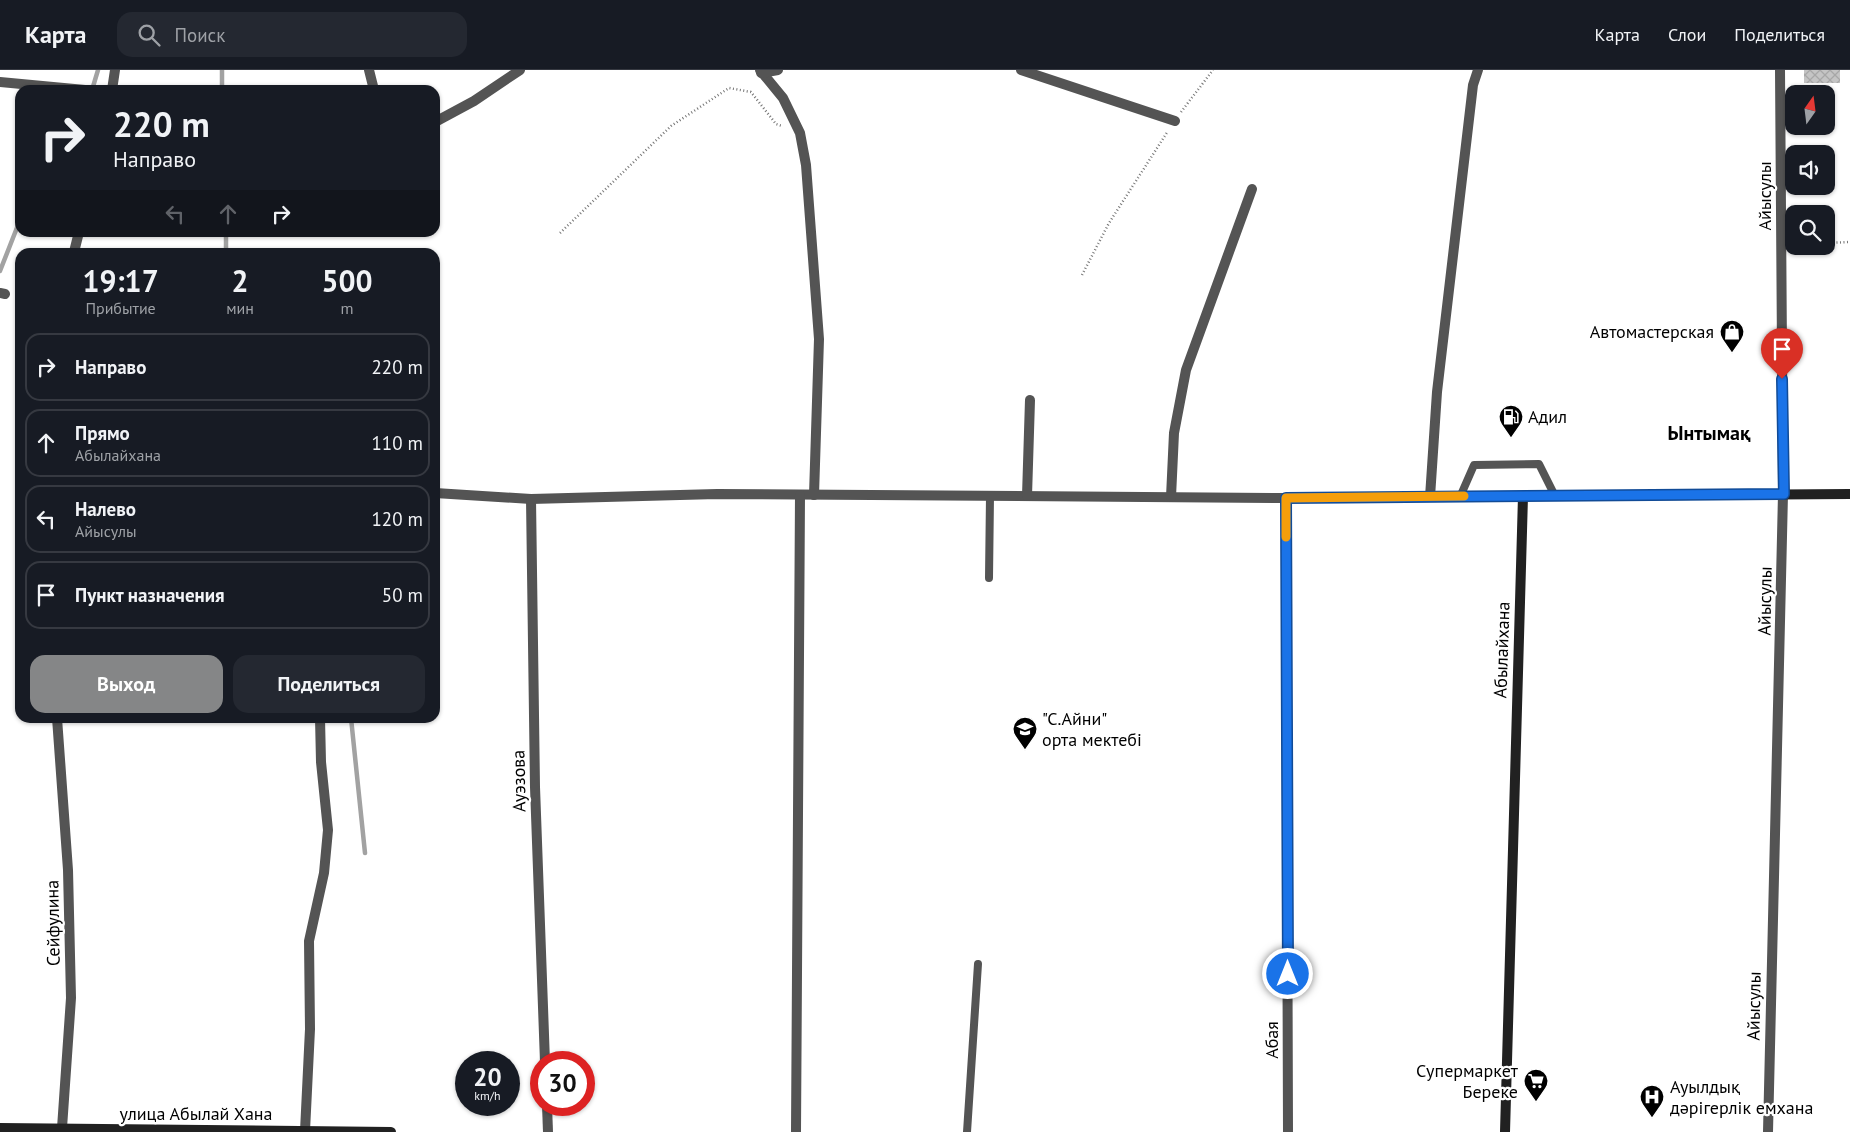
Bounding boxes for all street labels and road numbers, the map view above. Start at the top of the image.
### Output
street label: Айысулы [1753,161,1776,231]
street label: Айысулы [1752,566,1777,636]
street label: Абылайхана [1488,601,1515,699]
street label: Ауэзова [506,750,531,812]
street label: Сейфулина [40,880,65,966]
street label: Айысулы [1741,971,1766,1041]
street label: Абая [1260,1021,1283,1059]
street label: улица Абылай Хана [120,1102,272,1125]

